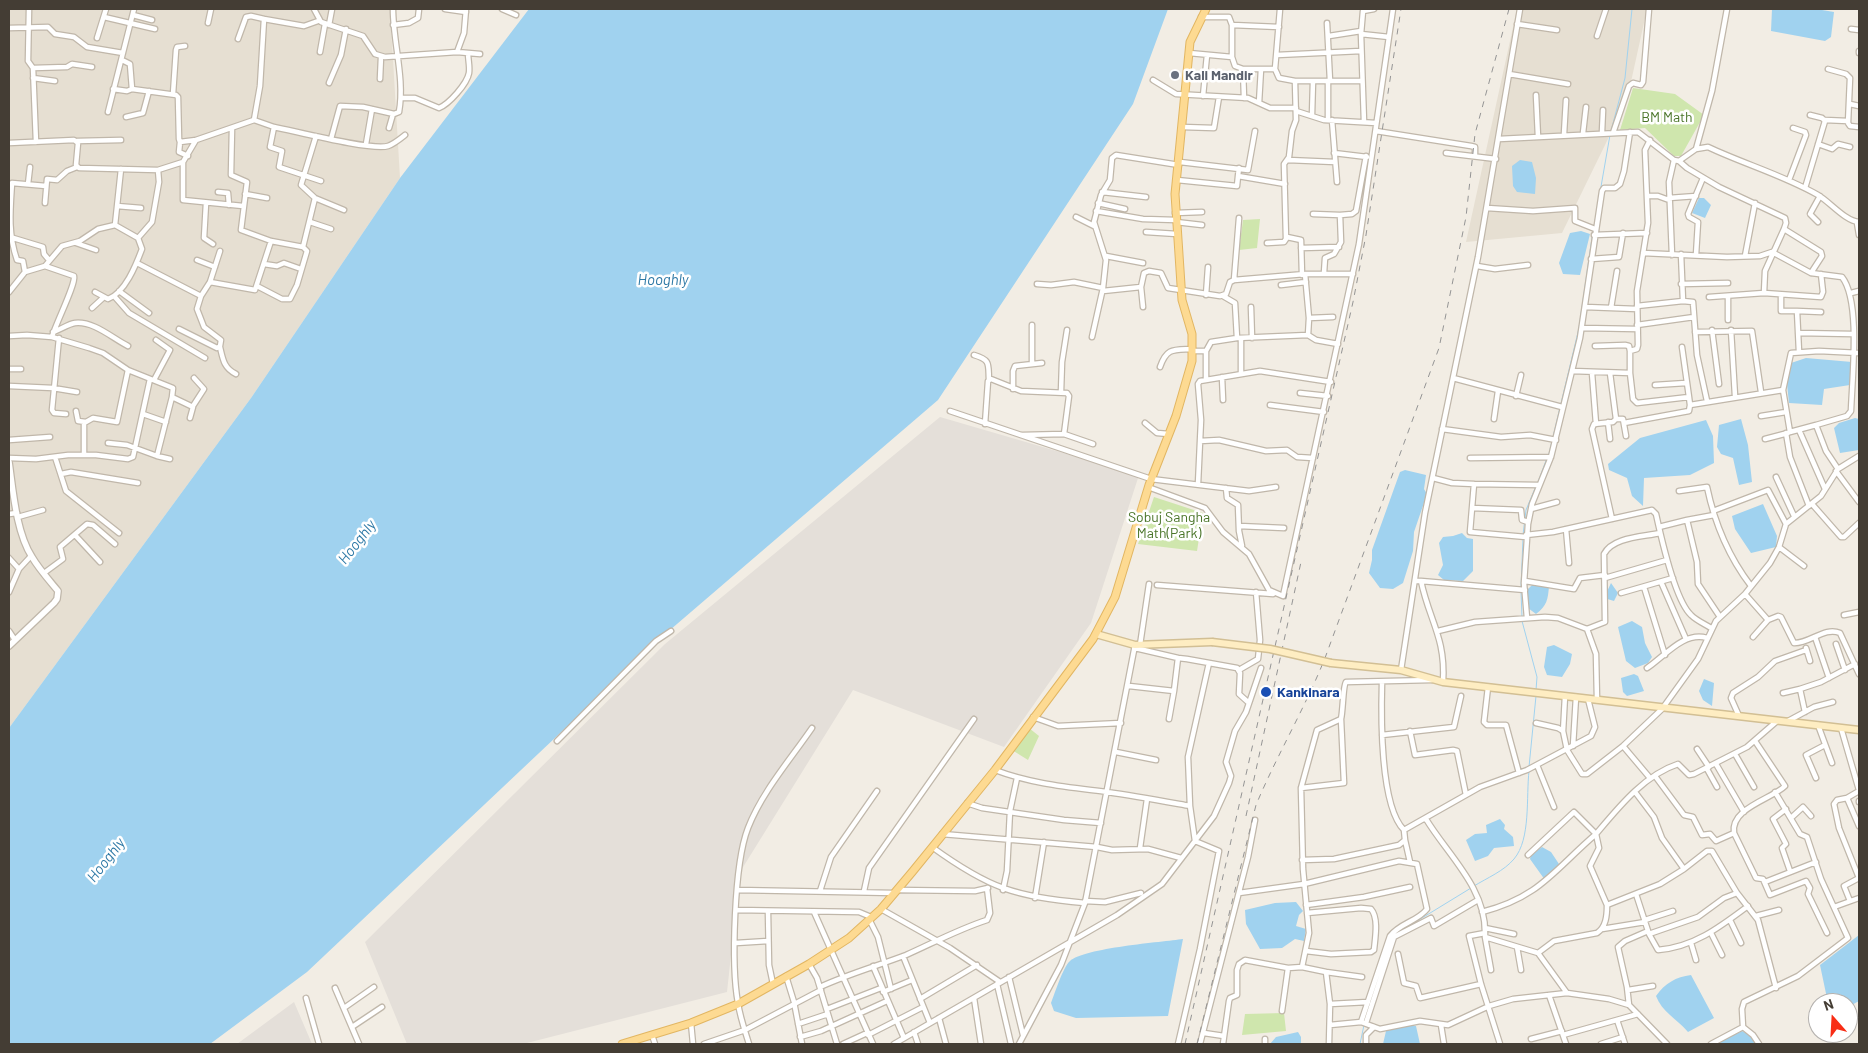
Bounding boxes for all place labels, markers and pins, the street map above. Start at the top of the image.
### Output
place label: Kali Mandir [1185,67,1253,83]
marker: Kali Mandir [1169,69,1181,81]
place label: Kankinara [1277,684,1340,700]
marker: Kankinara [1259,685,1273,699]

